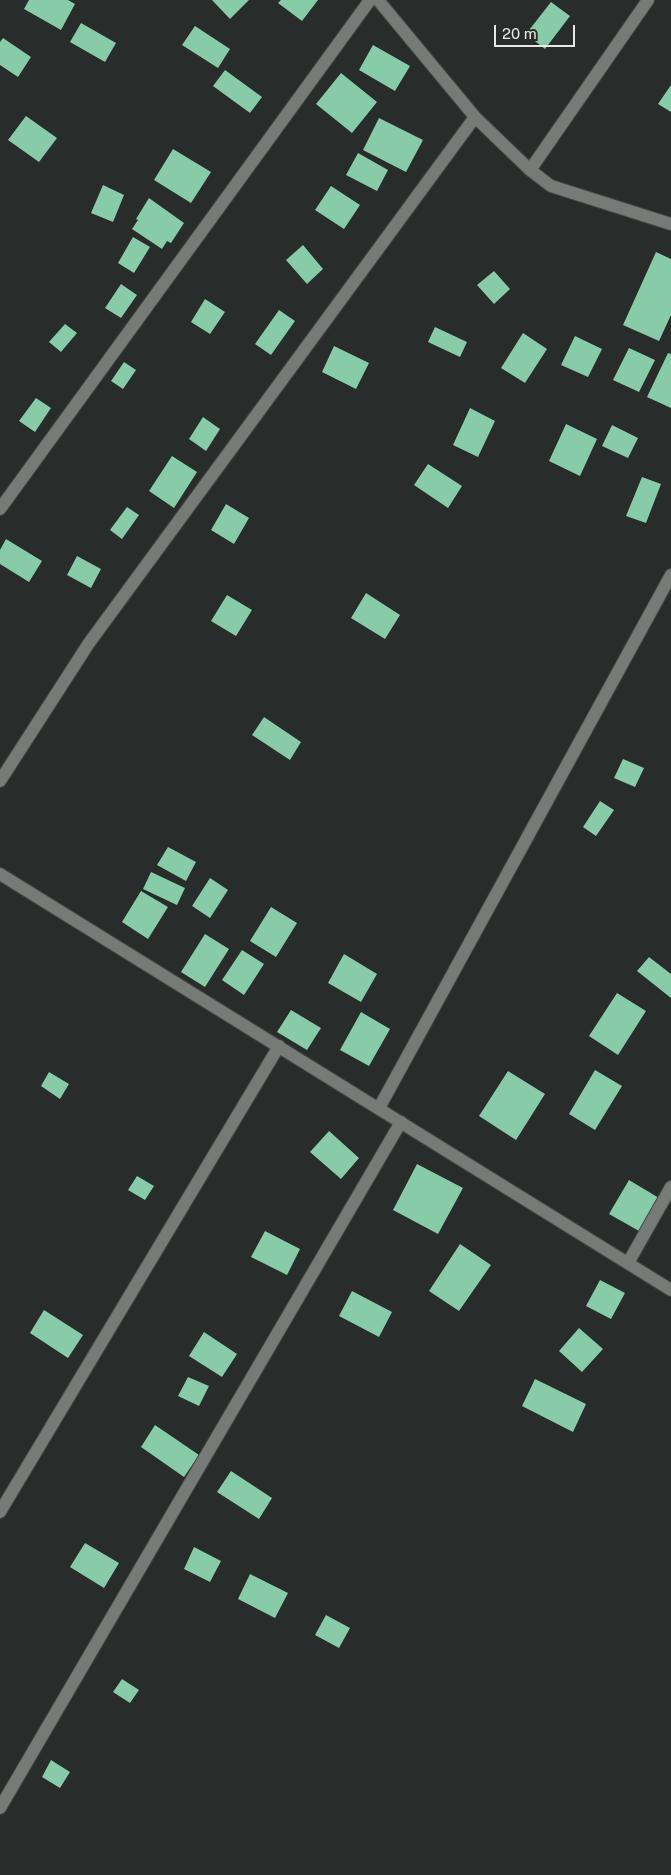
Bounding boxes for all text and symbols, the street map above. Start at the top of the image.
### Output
scale bar [496,15,577,47]
text: 20 m [502,25,537,42]

